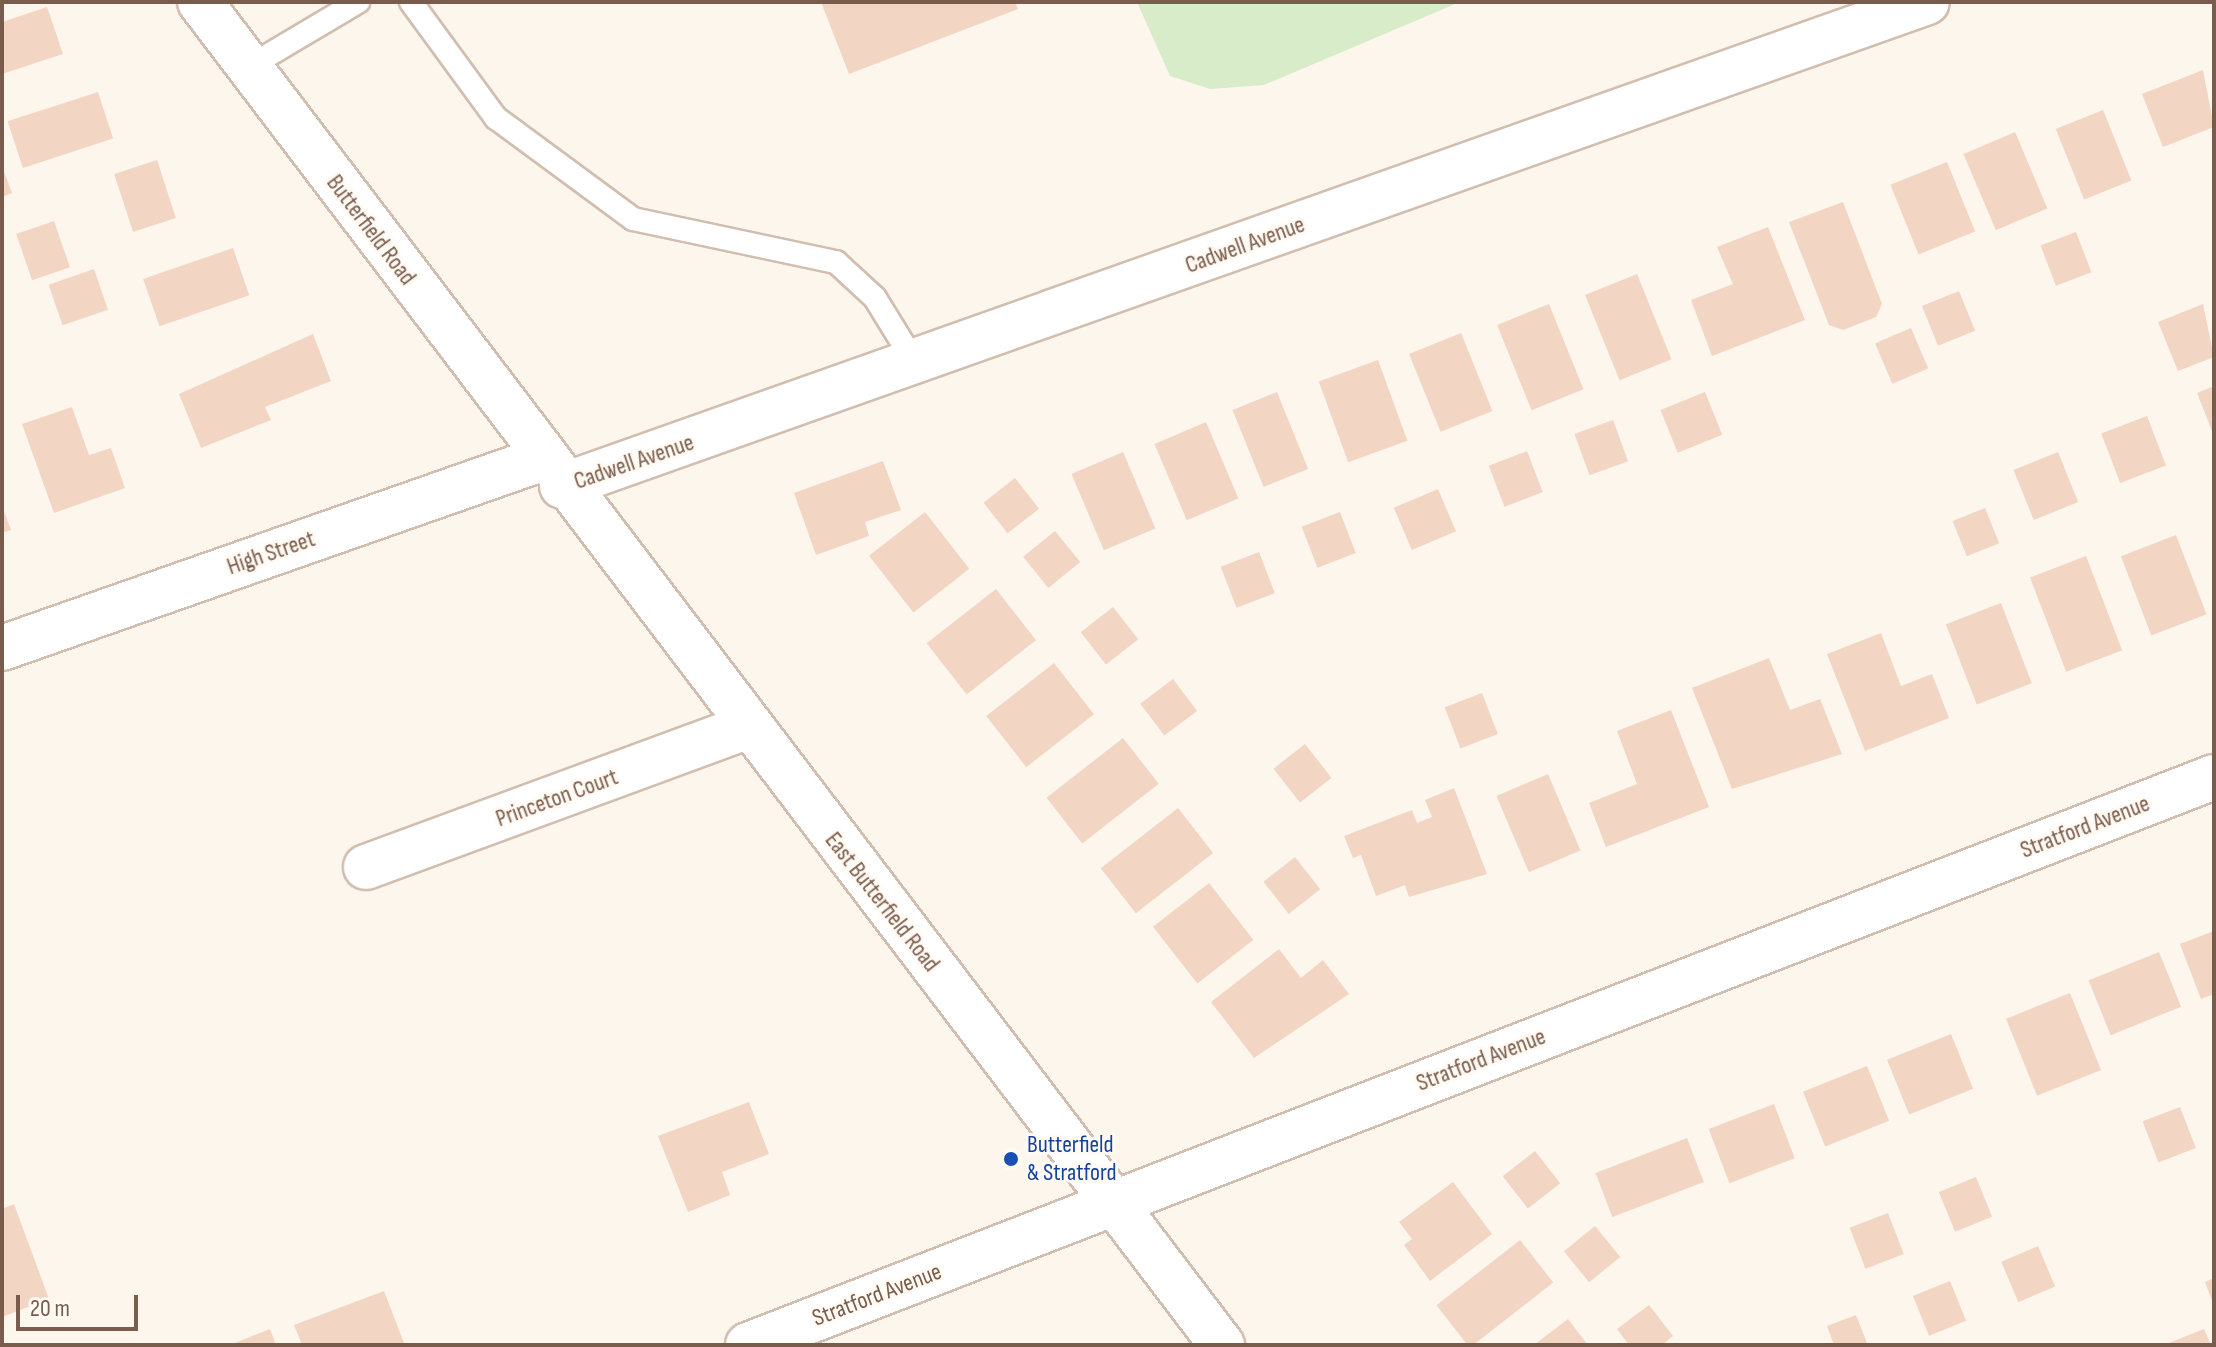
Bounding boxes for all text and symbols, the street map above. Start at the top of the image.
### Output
street label: Butterfield Road [320,169,422,291]
street label: Cadwell Avenue [1181,210,1309,280]
street label: Cadwell Avenue [570,428,698,496]
street label: High Street [223,525,319,581]
street label: Princeton Court [492,763,622,833]
street label: Stratford Avenue [2016,789,2154,865]
street label: East Butterfield Road [819,827,945,977]
street label: Stratford Avenue [1412,1022,1550,1098]
place label: Butterfield & Stratford [1027,1131,1116,1187]
marker: Butterfield & Stratford [1002,1150,1020,1168]
street label: Stratford Avenue [808,1257,946,1333]
scale bar [20,1279,142,1329]
text: 20 m [30,1294,70,1323]

